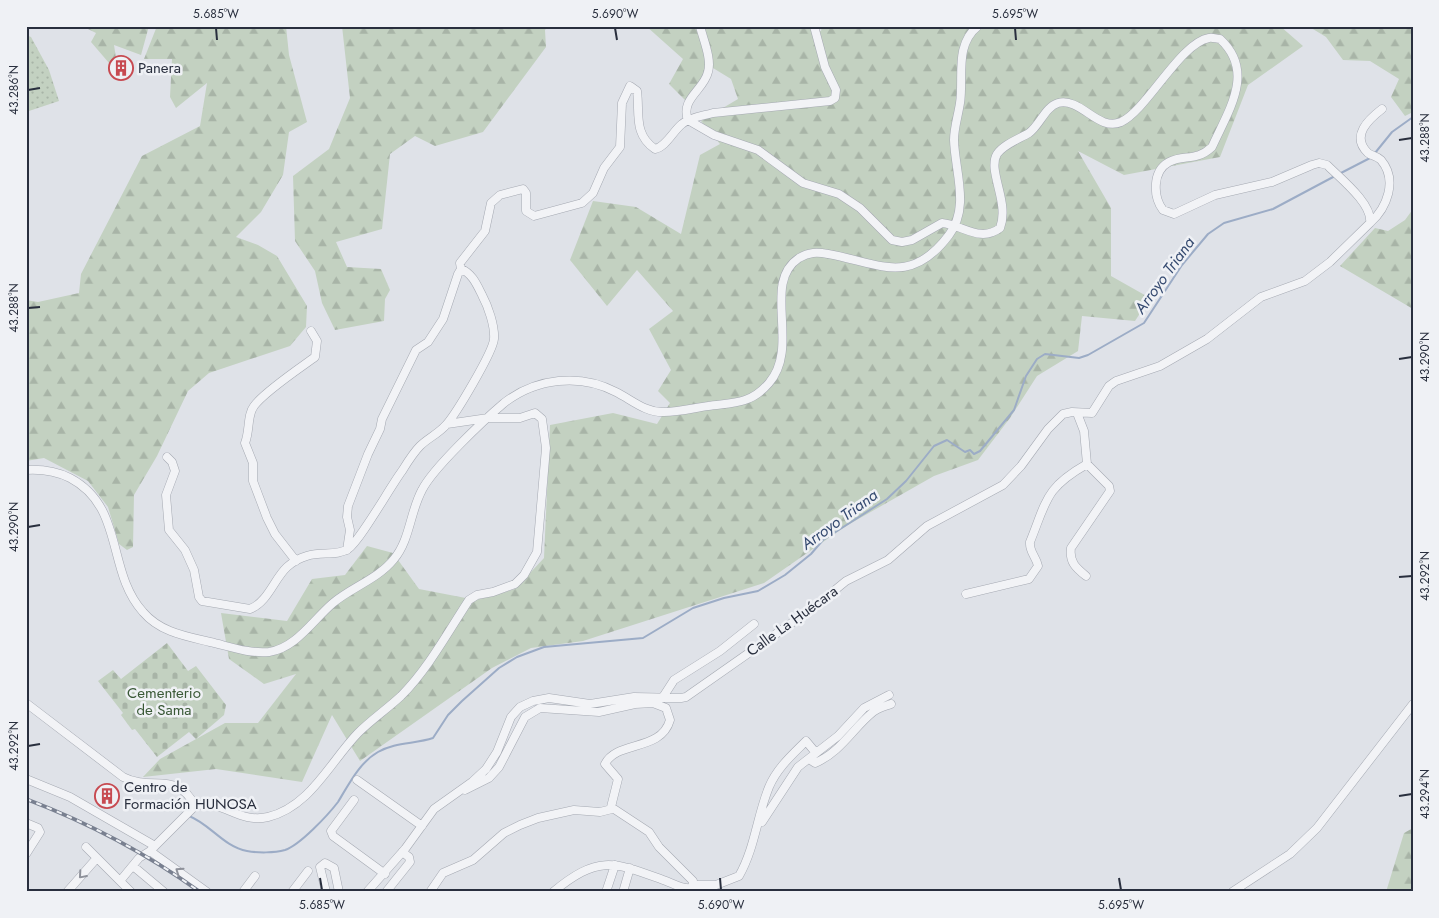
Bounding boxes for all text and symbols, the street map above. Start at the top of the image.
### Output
text: 5.685°W [193,5,239,23]
text: 5.690°W [592,5,638,23]
text: 5.695°W [992,5,1038,23]
building icon: Panera [108,55,134,81]
place label: Panera [138,57,181,79]
text: 43.286°N [5,65,23,115]
text: 43.288°N [1416,113,1434,163]
water label: Arroyo Triana [1128,232,1200,319]
text: 43.288°N [5,283,23,333]
text: 43.290°N [1416,332,1434,382]
water label: Arroyo Triana [795,484,883,556]
text: 43.290°N [5,502,23,552]
text: 43.292°N [1416,551,1434,601]
street label: Calle La Ḥuécara [742,580,842,662]
park label: Cementerio de Sama [127,682,201,721]
text: 43.292°N [5,721,23,771]
text: 43.294°N [1416,769,1434,819]
place label: Centro de Formación HUNOSA [124,776,257,815]
building icon: Centro de Formación HUNOSA [94,783,120,809]
one-way arrow [175,868,185,877]
one-way arrow [78,870,87,879]
text: 5.685°W [299,896,345,914]
text: 5.690°W [698,896,744,914]
text: 5.695°W [1098,896,1144,914]

